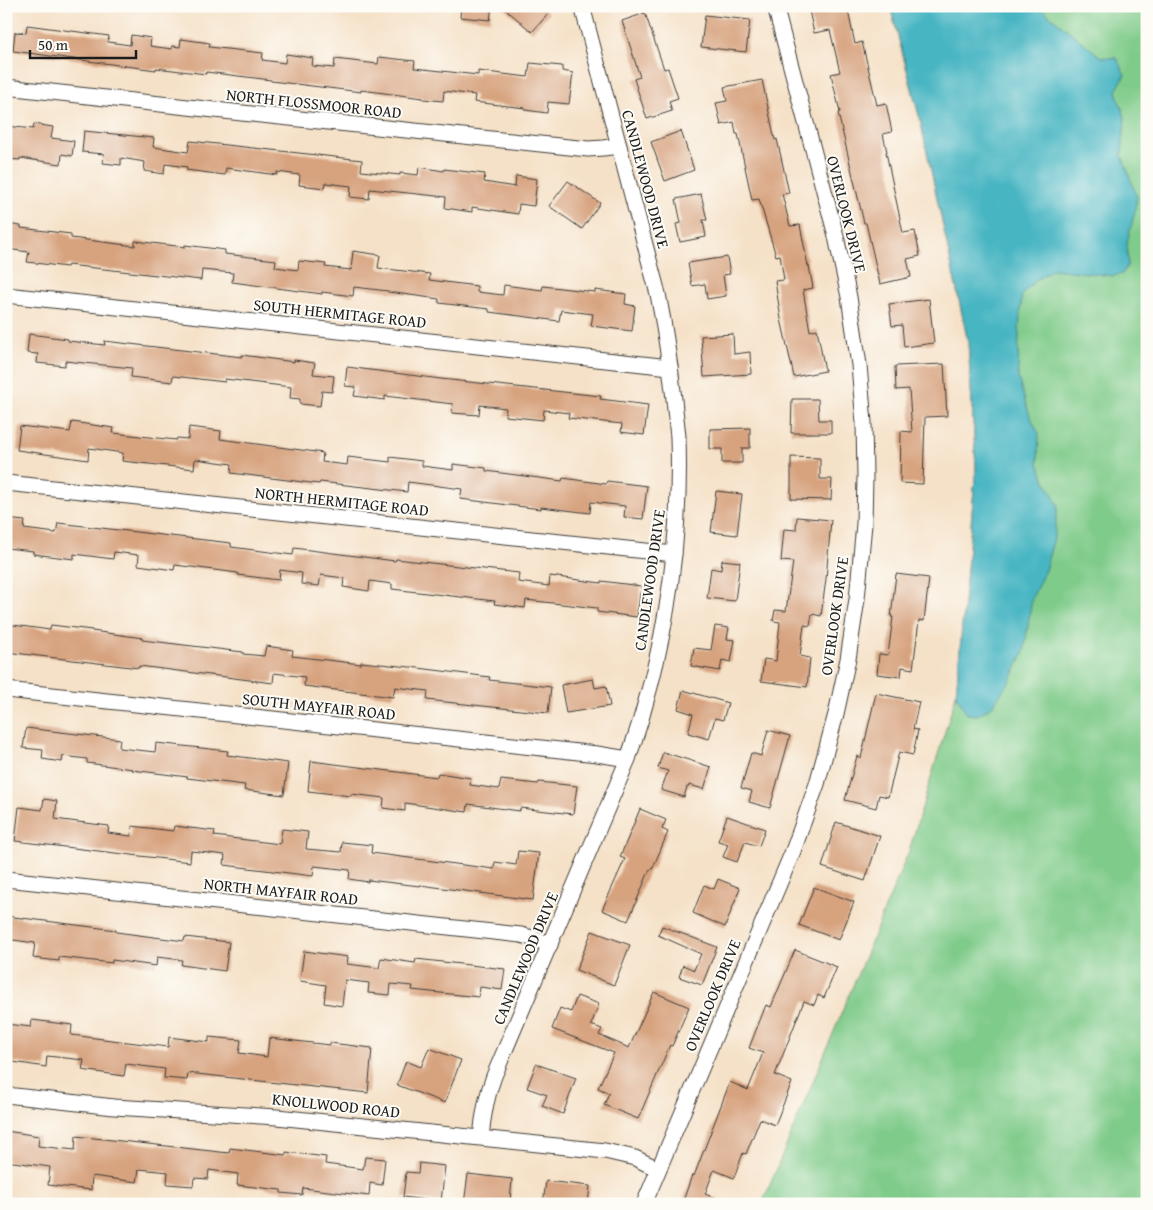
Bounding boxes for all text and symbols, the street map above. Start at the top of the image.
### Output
scale bar [30,28,136,60]
text: 50 m [38,34,69,55]
street label: NORTH FLOSSMOOR ROAD [225,82,403,124]
street label: CANDLEWOOD DRIVE [616,107,676,251]
street label: OVERLOOK DRIVE [821,153,873,275]
street label: SOUTH HERMITAGE ROAD [252,292,428,334]
street label: NORTH HERMITAGE ROAD [254,480,430,522]
street label: CANDLEWOOD DRIVE [627,508,671,652]
street label: OVERLOOK DRIVE [814,555,854,677]
street label: SOUTH MAYFAIR ROAD [241,686,397,726]
street label: NORTH MAYFAIR ROAD [203,871,360,911]
street label: CANDLEWOOD DRIVE [486,888,564,1028]
street label: OVERLOOK DRIVE [678,935,746,1055]
street label: KNOLLWOOD ROAD [271,1086,401,1124]

